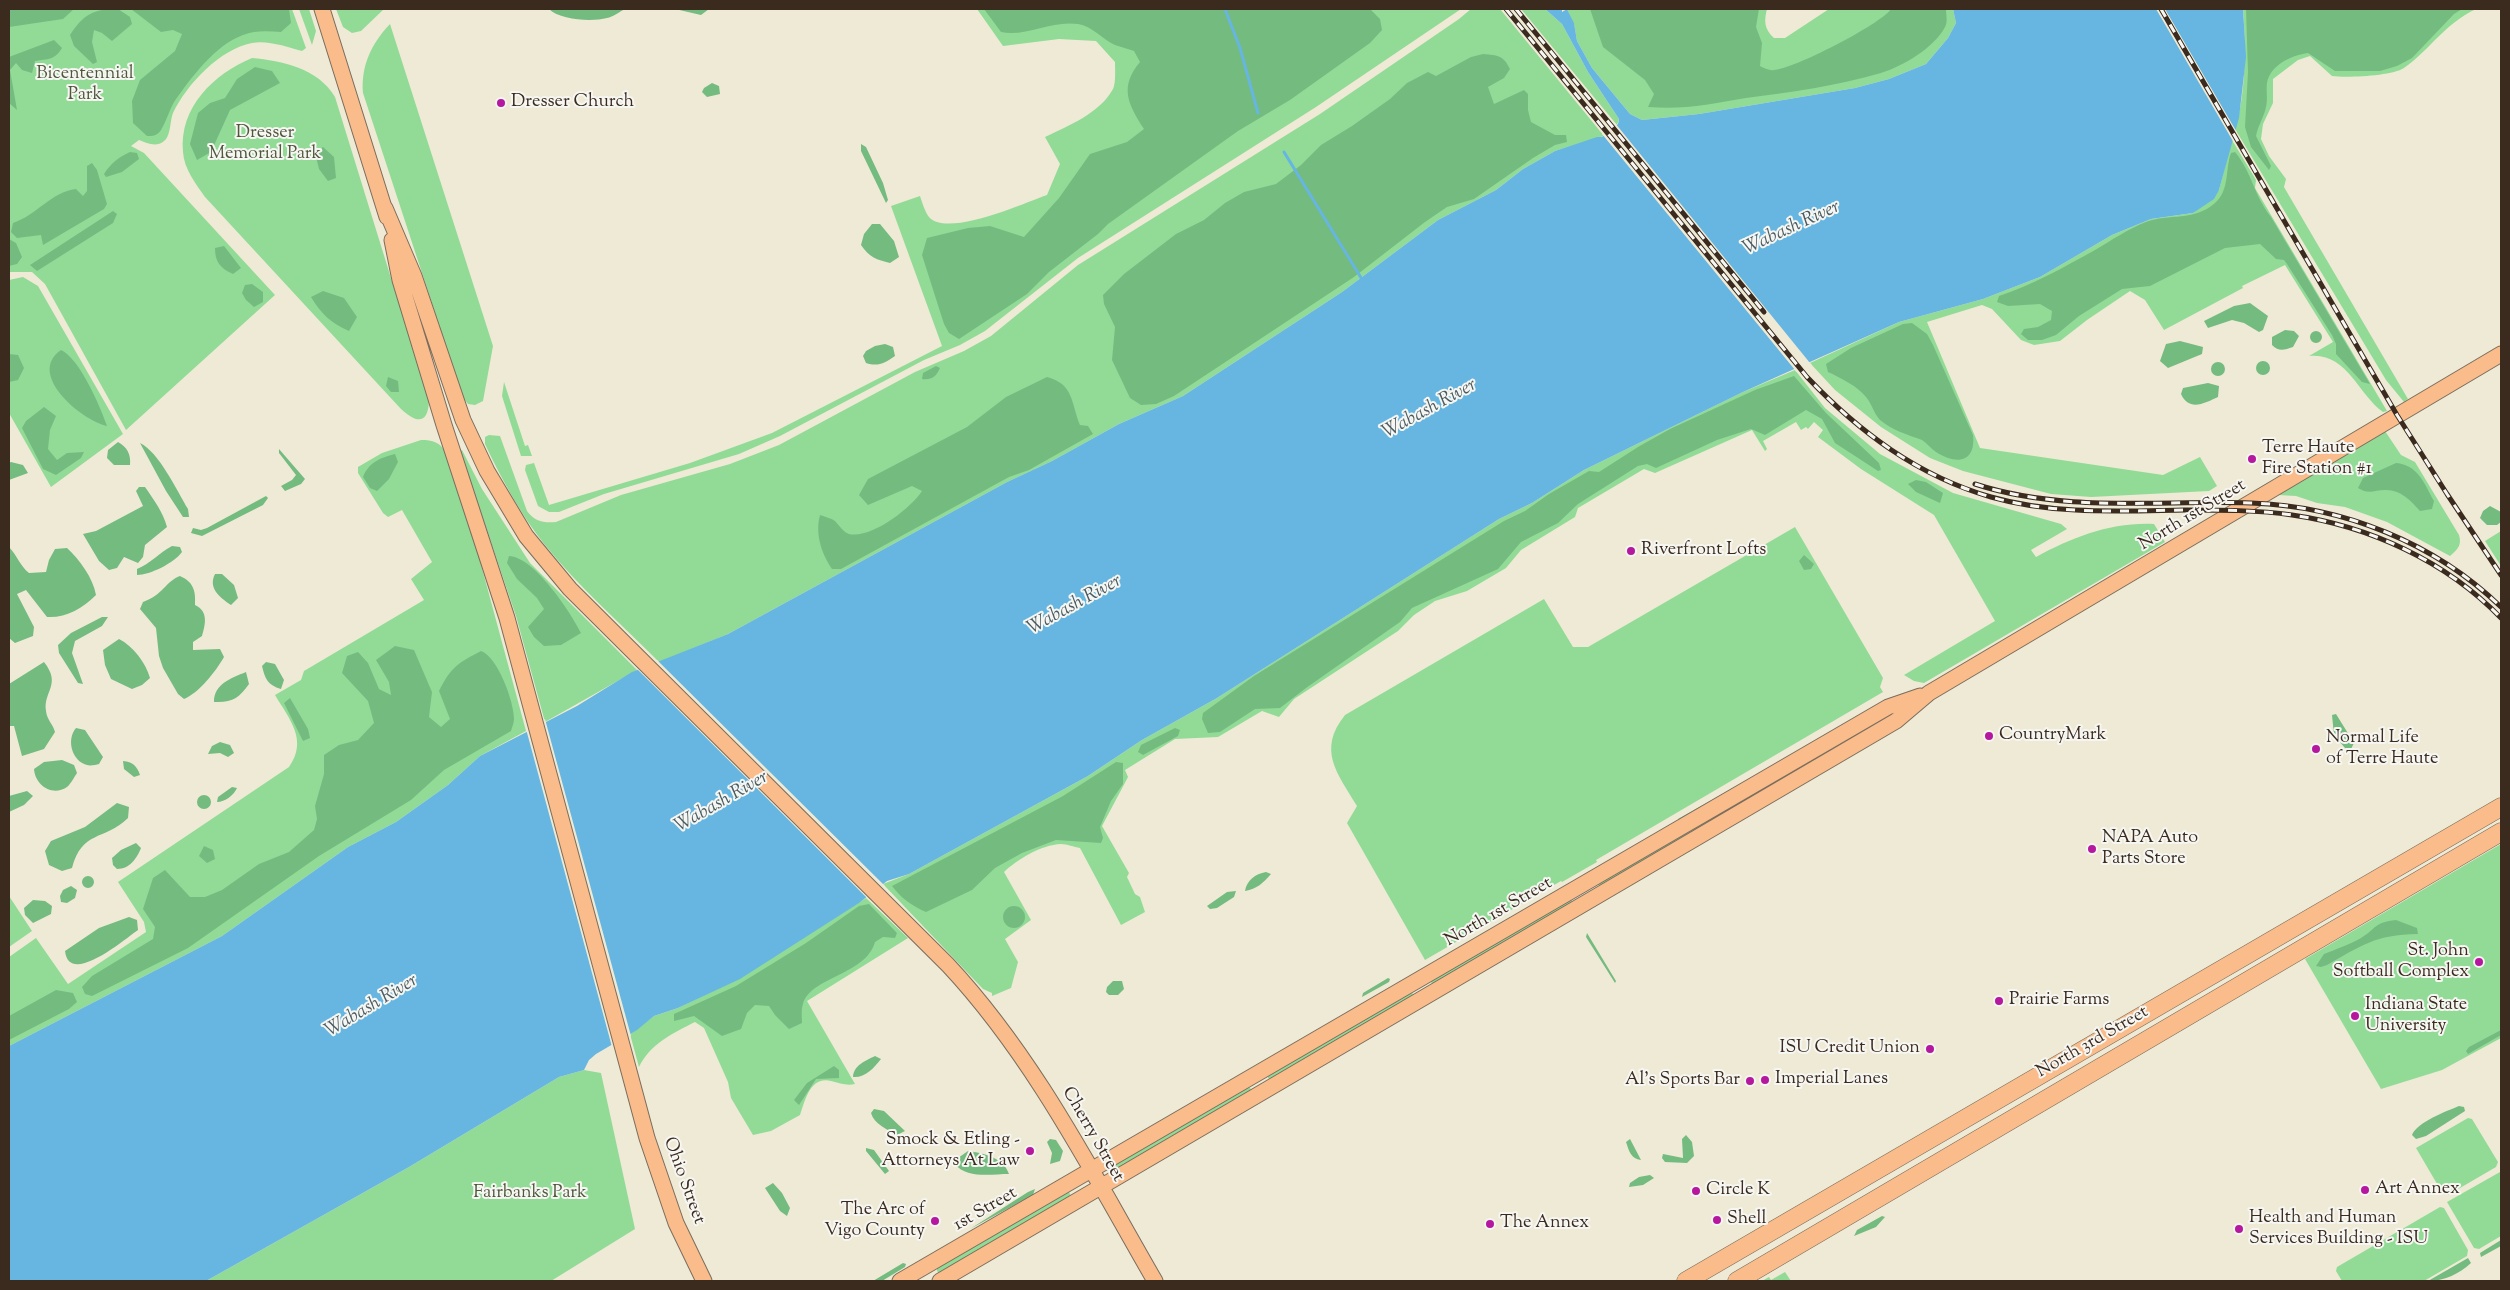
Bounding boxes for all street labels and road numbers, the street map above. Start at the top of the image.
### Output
street label: North 1st Street [2136,476,2250,556]
street label: North 1st Street [1441,873,1557,953]
street label: North 3rd Street [2033,1002,2153,1084]
street label: Cherry Street [1056,1084,1128,1186]
street label: Ohio Street [657,1135,709,1227]
street label: 1st Street [950,1183,1022,1237]

